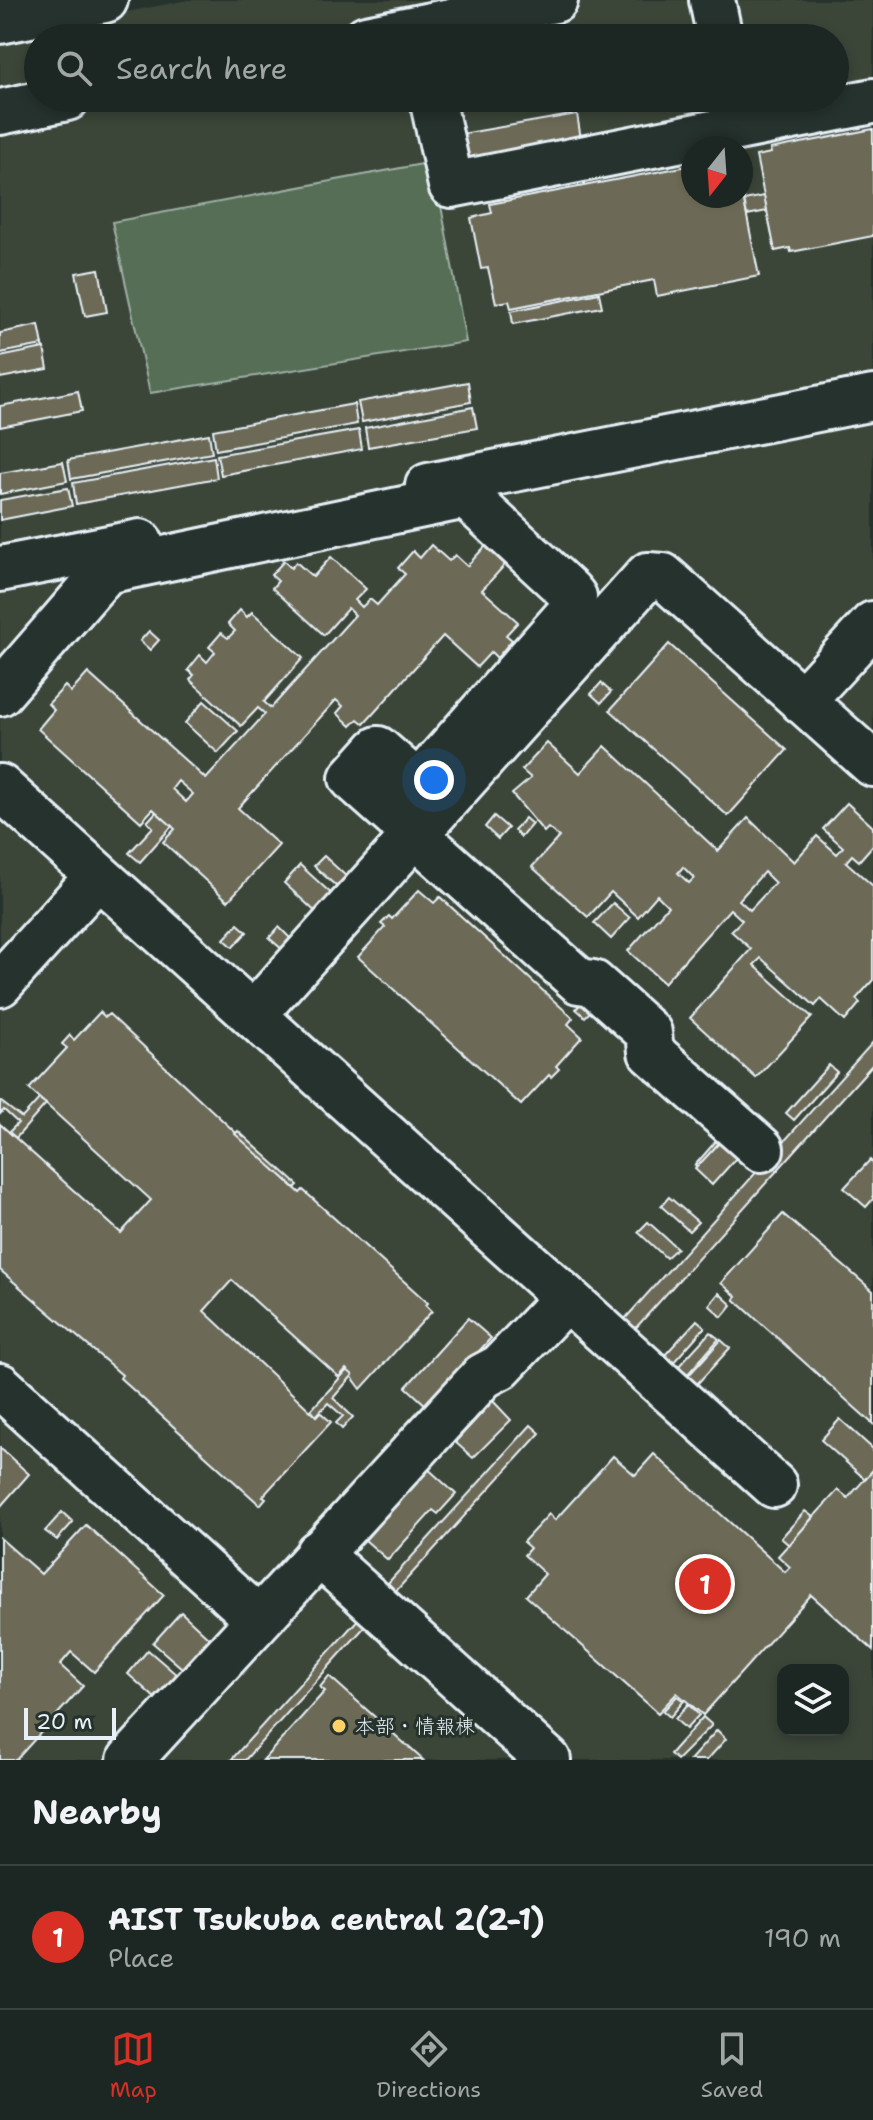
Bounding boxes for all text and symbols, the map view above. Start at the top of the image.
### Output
search box [24,24,849,112]
icon: search [52,46,96,90]
text: Search here [116,48,287,89]
north arrow [681,136,753,208]
your location [414,760,454,800]
pin: 1 [679,1554,731,1614]
map controls [777,1664,849,1736]
button: layers [777,1664,849,1736]
scale bar [24,1704,116,1740]
text: 20 m [36,1707,93,1736]
place label: 本部・情報棟 [355,1713,475,1739]
marker: 本部・情報棟 [330,1717,348,1735]
text: Nearby [32,1789,162,1835]
text: AIST Tsukuba central 2(2-1) [108,1899,545,1940]
text: 1 [52,1920,64,1955]
text: 190 m [764,1920,841,1955]
text: Place [108,1940,174,1975]
tab: Map [110,2027,157,2104]
tab: Directions [376,2027,481,2104]
tab: Saved [701,2027,763,2104]

